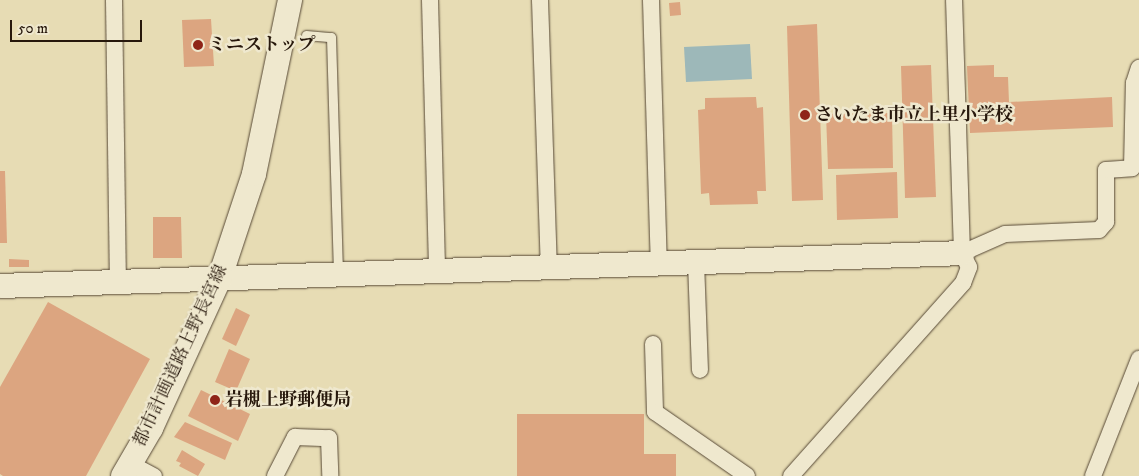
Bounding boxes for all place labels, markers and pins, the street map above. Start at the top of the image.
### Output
place label: ミニストップ [208,34,316,56]
marker: ミニストップ [192,39,204,51]
place label: さいたま市立上里小学校 [815,104,1013,126]
marker: さいたま市立上里小学校 [799,109,811,121]
place label: 岩槻上野郵便局 [225,389,351,411]
marker: 岩槻上野郵便局 [209,394,221,406]

